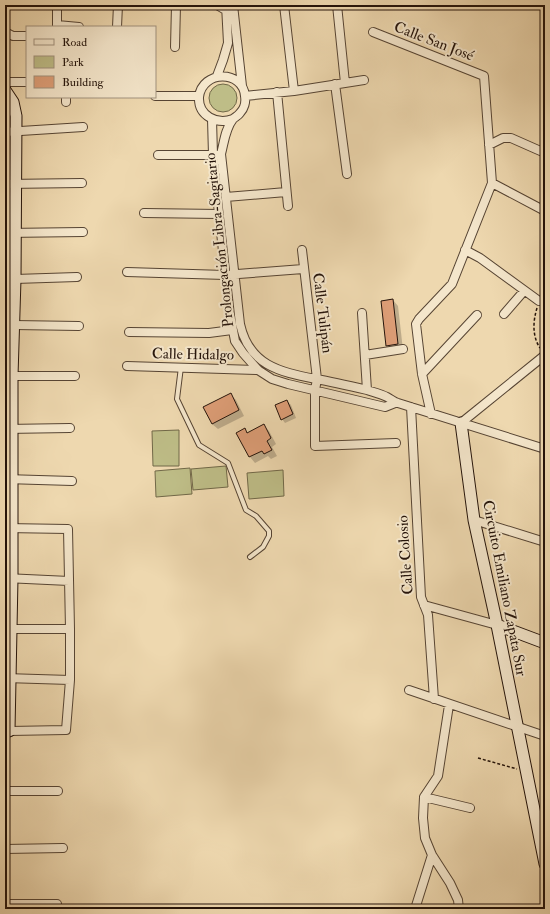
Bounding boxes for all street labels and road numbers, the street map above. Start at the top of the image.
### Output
street label: Calle San José [391,18,477,67]
street label: Prolongación Libra-Sagitario [201,152,238,328]
street label: Calle Tulipán [307,272,337,355]
street label: Calle Hidalgo [152,344,234,365]
street label: Circuito Emiliano Zapata Sur [477,499,531,678]
street label: Calle Colosio [393,515,418,595]

